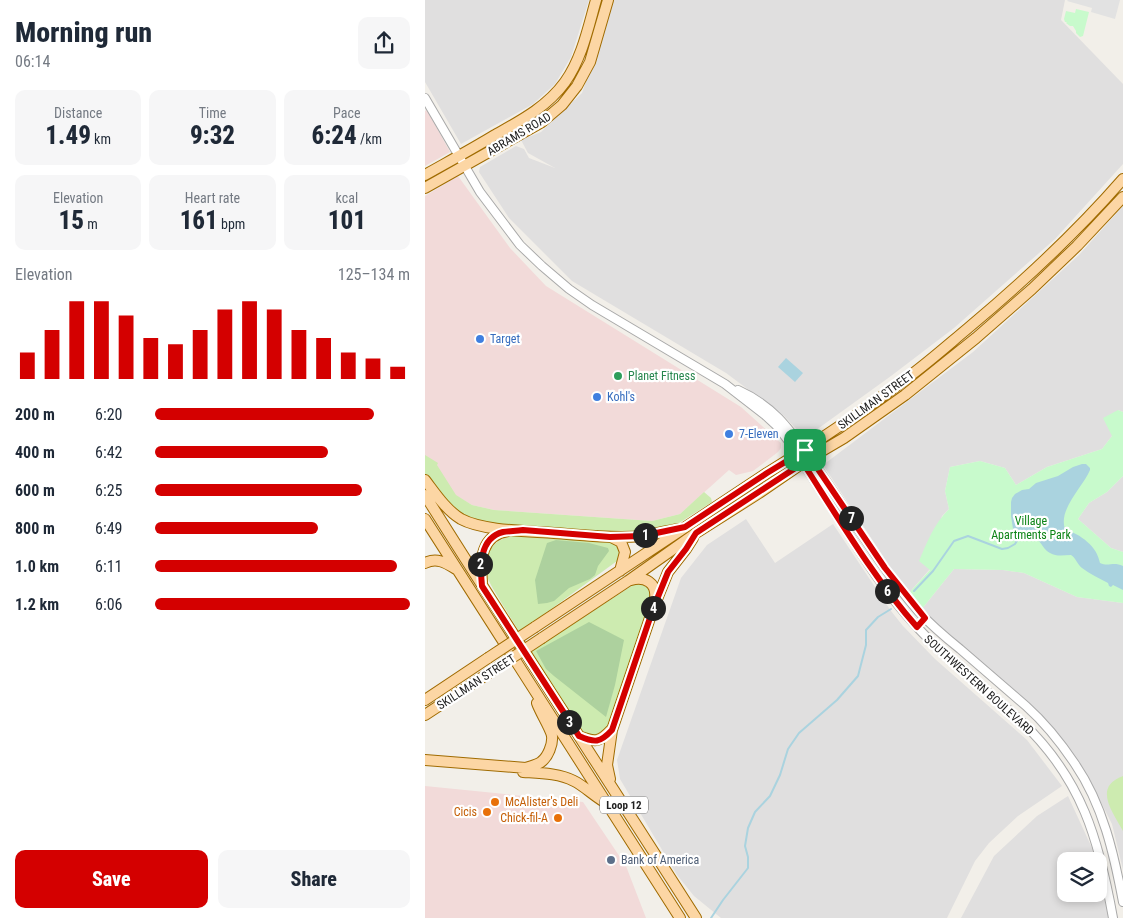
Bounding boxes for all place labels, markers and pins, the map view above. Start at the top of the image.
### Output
place label: Target [490,332,520,346]
marker: Target [474,333,486,345]
place label: Planet Fitness [628,369,695,383]
marker: Planet Fitness [612,370,624,382]
place label: Kohl's [607,390,635,404]
marker: Kohl's [591,391,603,403]
place label: 7-Eleven [739,427,779,441]
marker: 7-Eleven [723,428,735,440]
pin [784,429,826,471]
pin: 7 [839,506,863,530]
pin: 1 [633,522,657,548]
pin: 2 [467,552,493,576]
pin: 6 [875,578,899,604]
pin: 4 [641,596,665,620]
pin: 3 [557,710,581,734]
place label: McAlister's Deli [505,795,578,809]
marker: McAlister's Deli [489,796,501,808]
place label: Cicis [454,805,477,819]
marker: Cicis [481,806,493,818]
place label: Chick-fil-A [500,811,548,825]
marker: Chick-fil-A [552,812,564,824]
place label: Bank of America [621,853,699,867]
marker: Bank of America [605,854,617,866]

